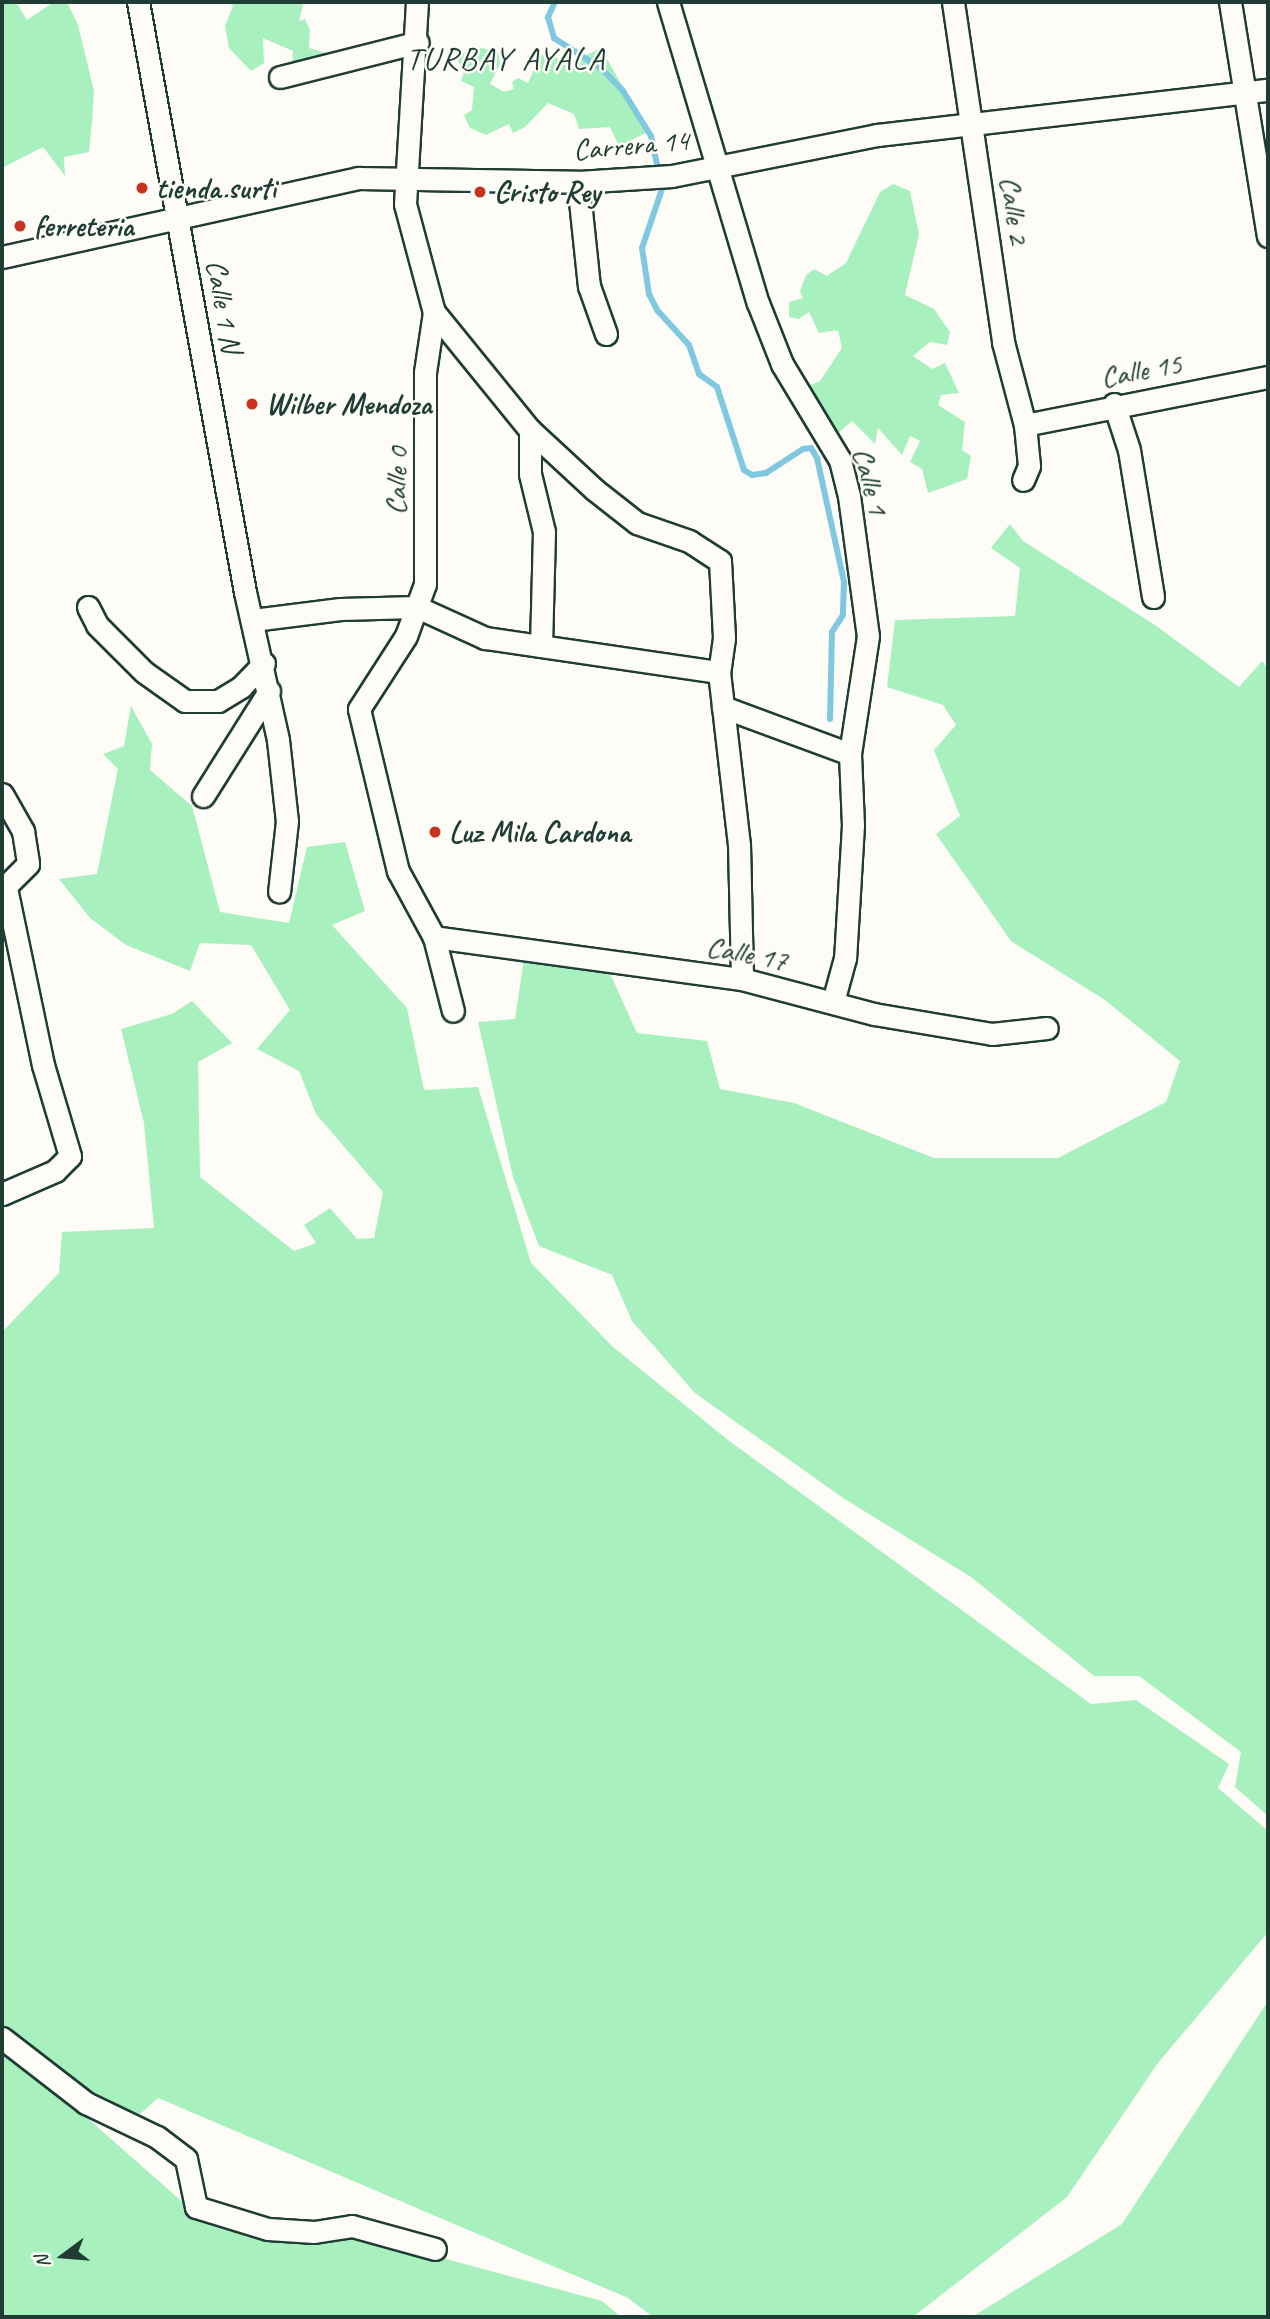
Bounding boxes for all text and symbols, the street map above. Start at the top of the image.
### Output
district label: TURBAY AYALA [409,40,603,78]
street label: Carrera 14 [572,122,690,168]
place label: tienda surti [156,170,276,206]
place label: Cristo Rey [494,174,600,210]
street label: Calle 2 [992,174,1038,246]
marker: tienda surti [134,180,150,196]
marker: Cristo Rey [472,184,488,200]
place label: ferreteria [34,208,134,244]
marker: ferreteria [12,218,28,234]
street label: Calle 1 N [198,257,250,355]
street label: Calle 15 [1098,345,1184,395]
place label: Wilber Mendoza [266,386,432,422]
marker: Wilber Mendoza [244,396,260,412]
street label: Calle 1 [845,444,897,518]
street label: Calle 0 [377,446,415,516]
place label: Luz Mila Cardona [449,814,630,850]
marker: Luz Mila Cardona [427,824,443,840]
street label: Calle 17 [704,928,790,978]
north arrow [28,2221,98,2291]
text: N [30,2253,56,2271]

